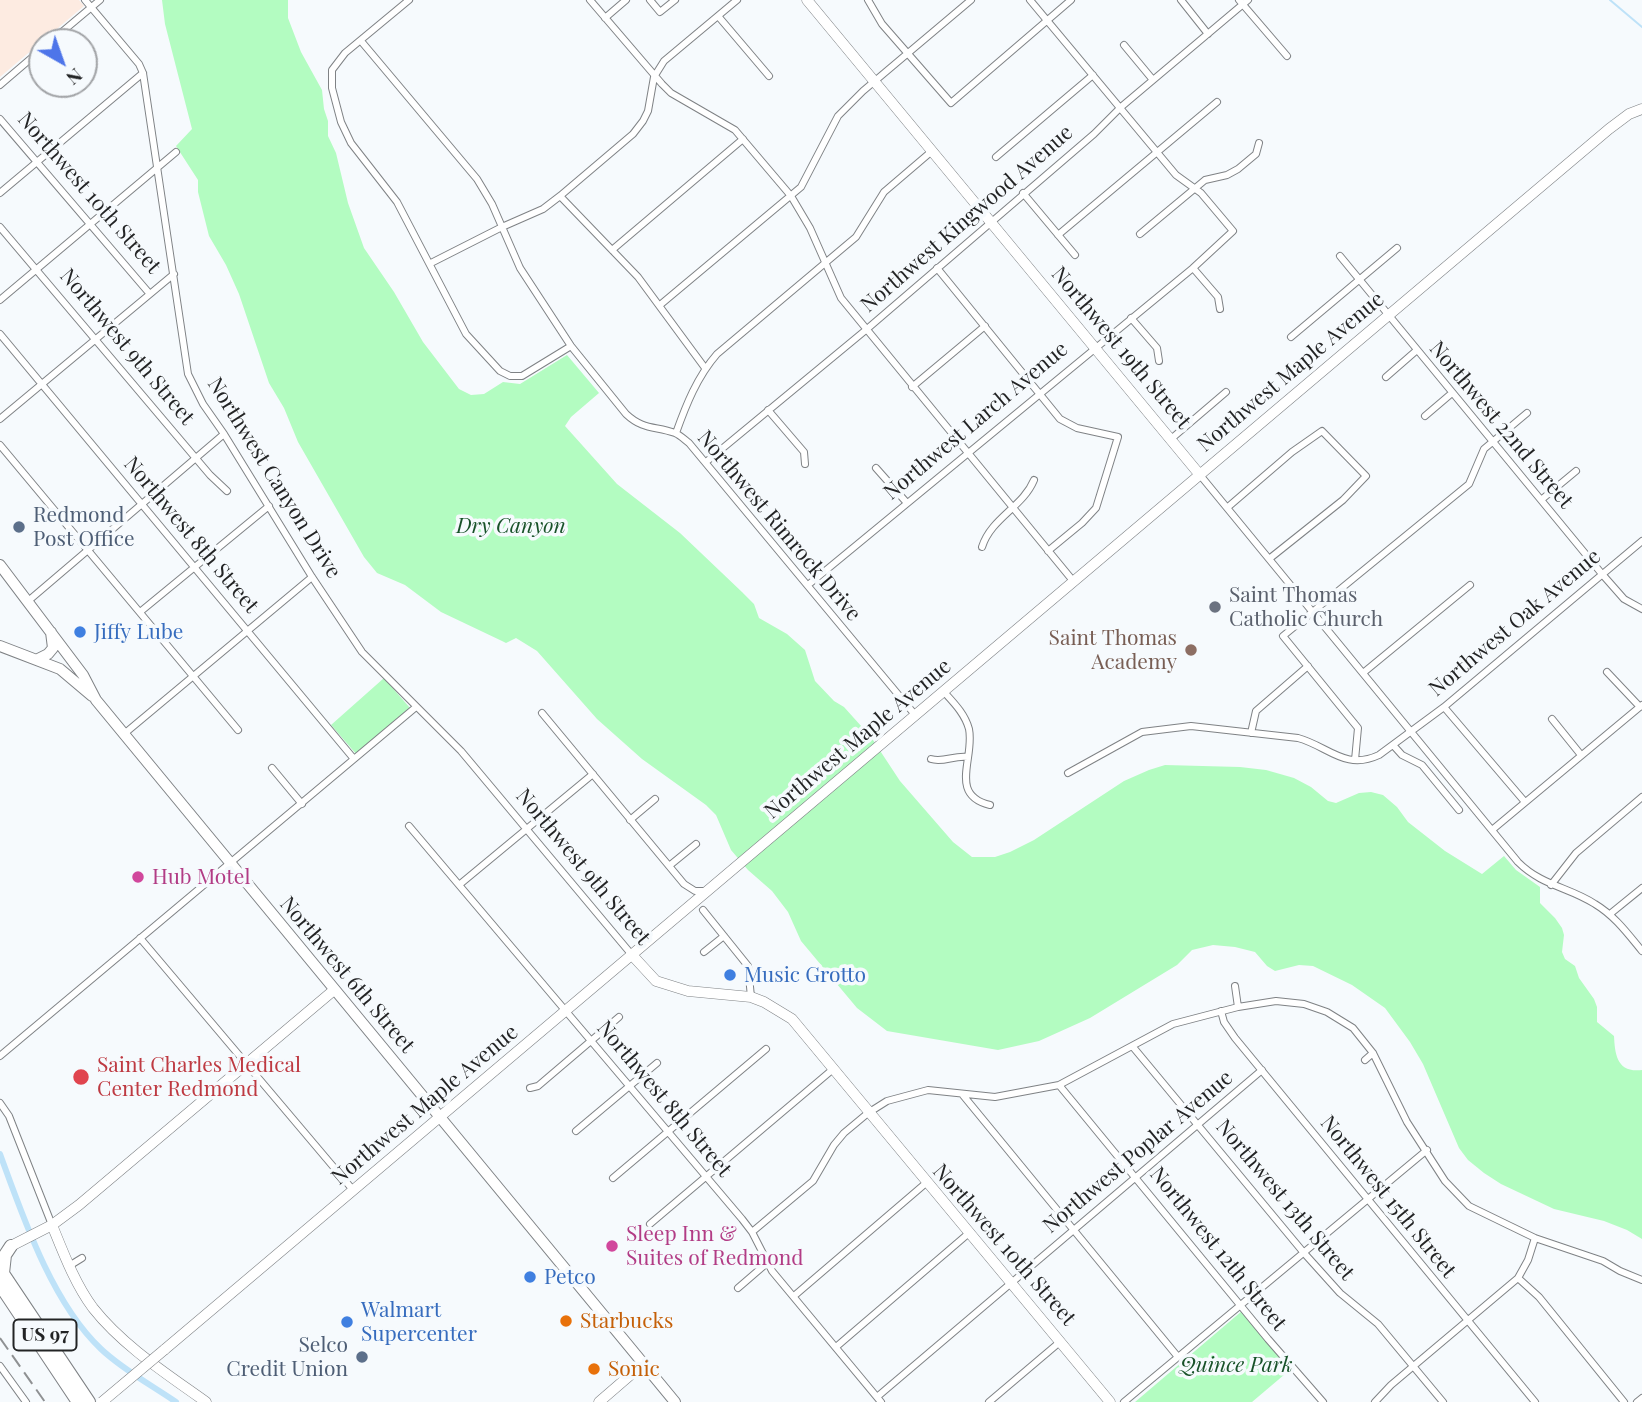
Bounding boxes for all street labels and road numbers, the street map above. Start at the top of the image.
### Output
street label: Northwest 10th Street [12,107,166,279]
street label: Northwest Kingwood Avenue [856,120,1078,318]
street label: Northwest 19th Street [1046,262,1196,434]
street label: Northwest 9th Street [54,264,200,430]
street label: Northwest Maple Avenue [1193,287,1389,457]
street label: Northwest 22nd Street [1424,336,1578,514]
street label: Northwest Larch Avenue [879,337,1073,505]
street label: Northwest Canyon Drive [202,373,346,583]
street label: Northwest Rimrock Drive [692,426,866,626]
street label: Northwest 8th Street [118,452,264,618]
street label: Northwest Oak Avenue [1424,544,1606,702]
street label: Northwest Maple Avenue [760,654,956,824]
street label: Northwest 9th Street [510,784,656,950]
street label: Northwest 6th Street [274,892,420,1058]
street label: Northwest 8th Street [591,1016,737,1182]
street label: Northwest Maple Avenue [327,1020,523,1190]
street label: Northwest Poplar Avenue [1038,1065,1238,1239]
street label: Northwest 15th Street [1315,1111,1461,1283]
street label: Northwest 13th Street [1210,1115,1360,1285]
street label: Northwest 10th Street [927,1159,1081,1331]
street label: Northwest 12th Street [1144,1162,1292,1336]
road number: US 97 [14,1320,76,1350]

